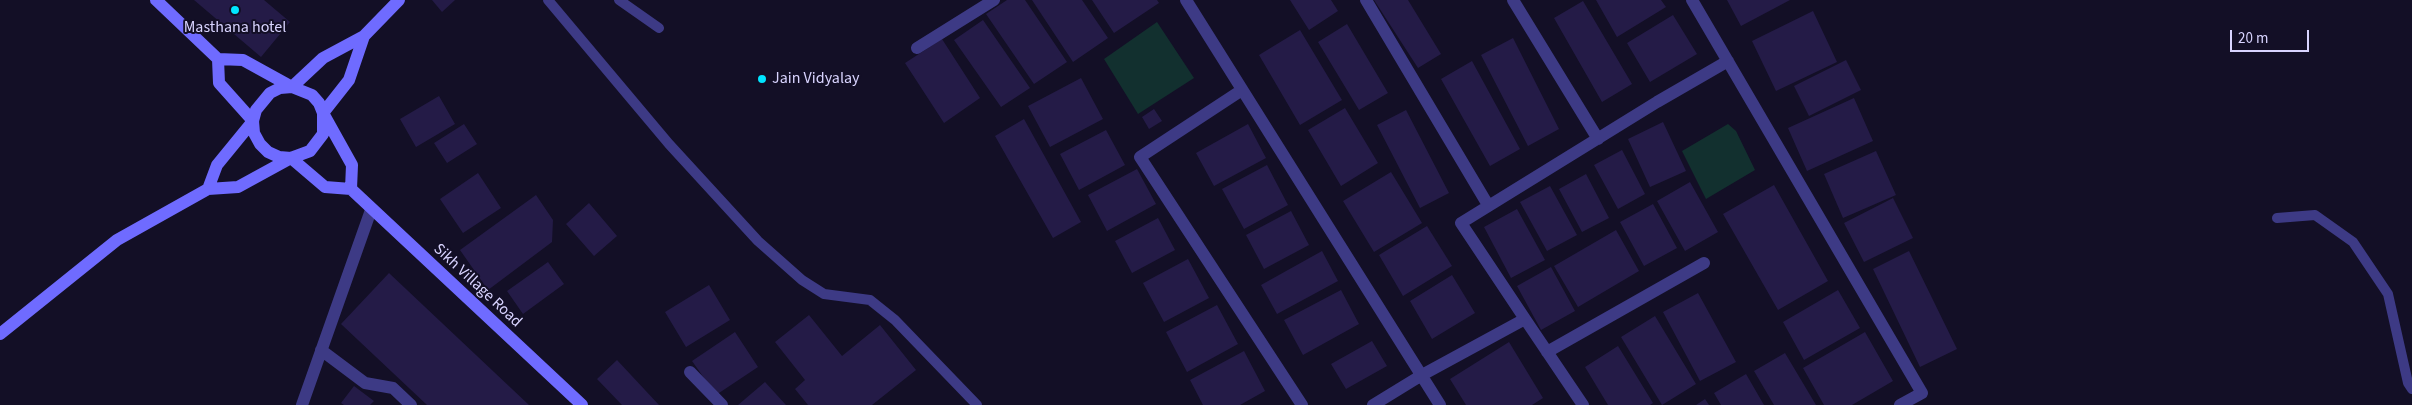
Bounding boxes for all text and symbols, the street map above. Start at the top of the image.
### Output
marker: Masthana hotel [229,4,241,16]
place label: Masthana hotel [184,18,286,38]
scale bar [2232,20,2311,52]
text: 20 m [2238,28,2268,49]
place label: Jain Vidyalay [772,69,860,89]
marker: Jain Vidyalay [756,73,768,85]
street label: Sikh Village Road [429,240,525,332]

